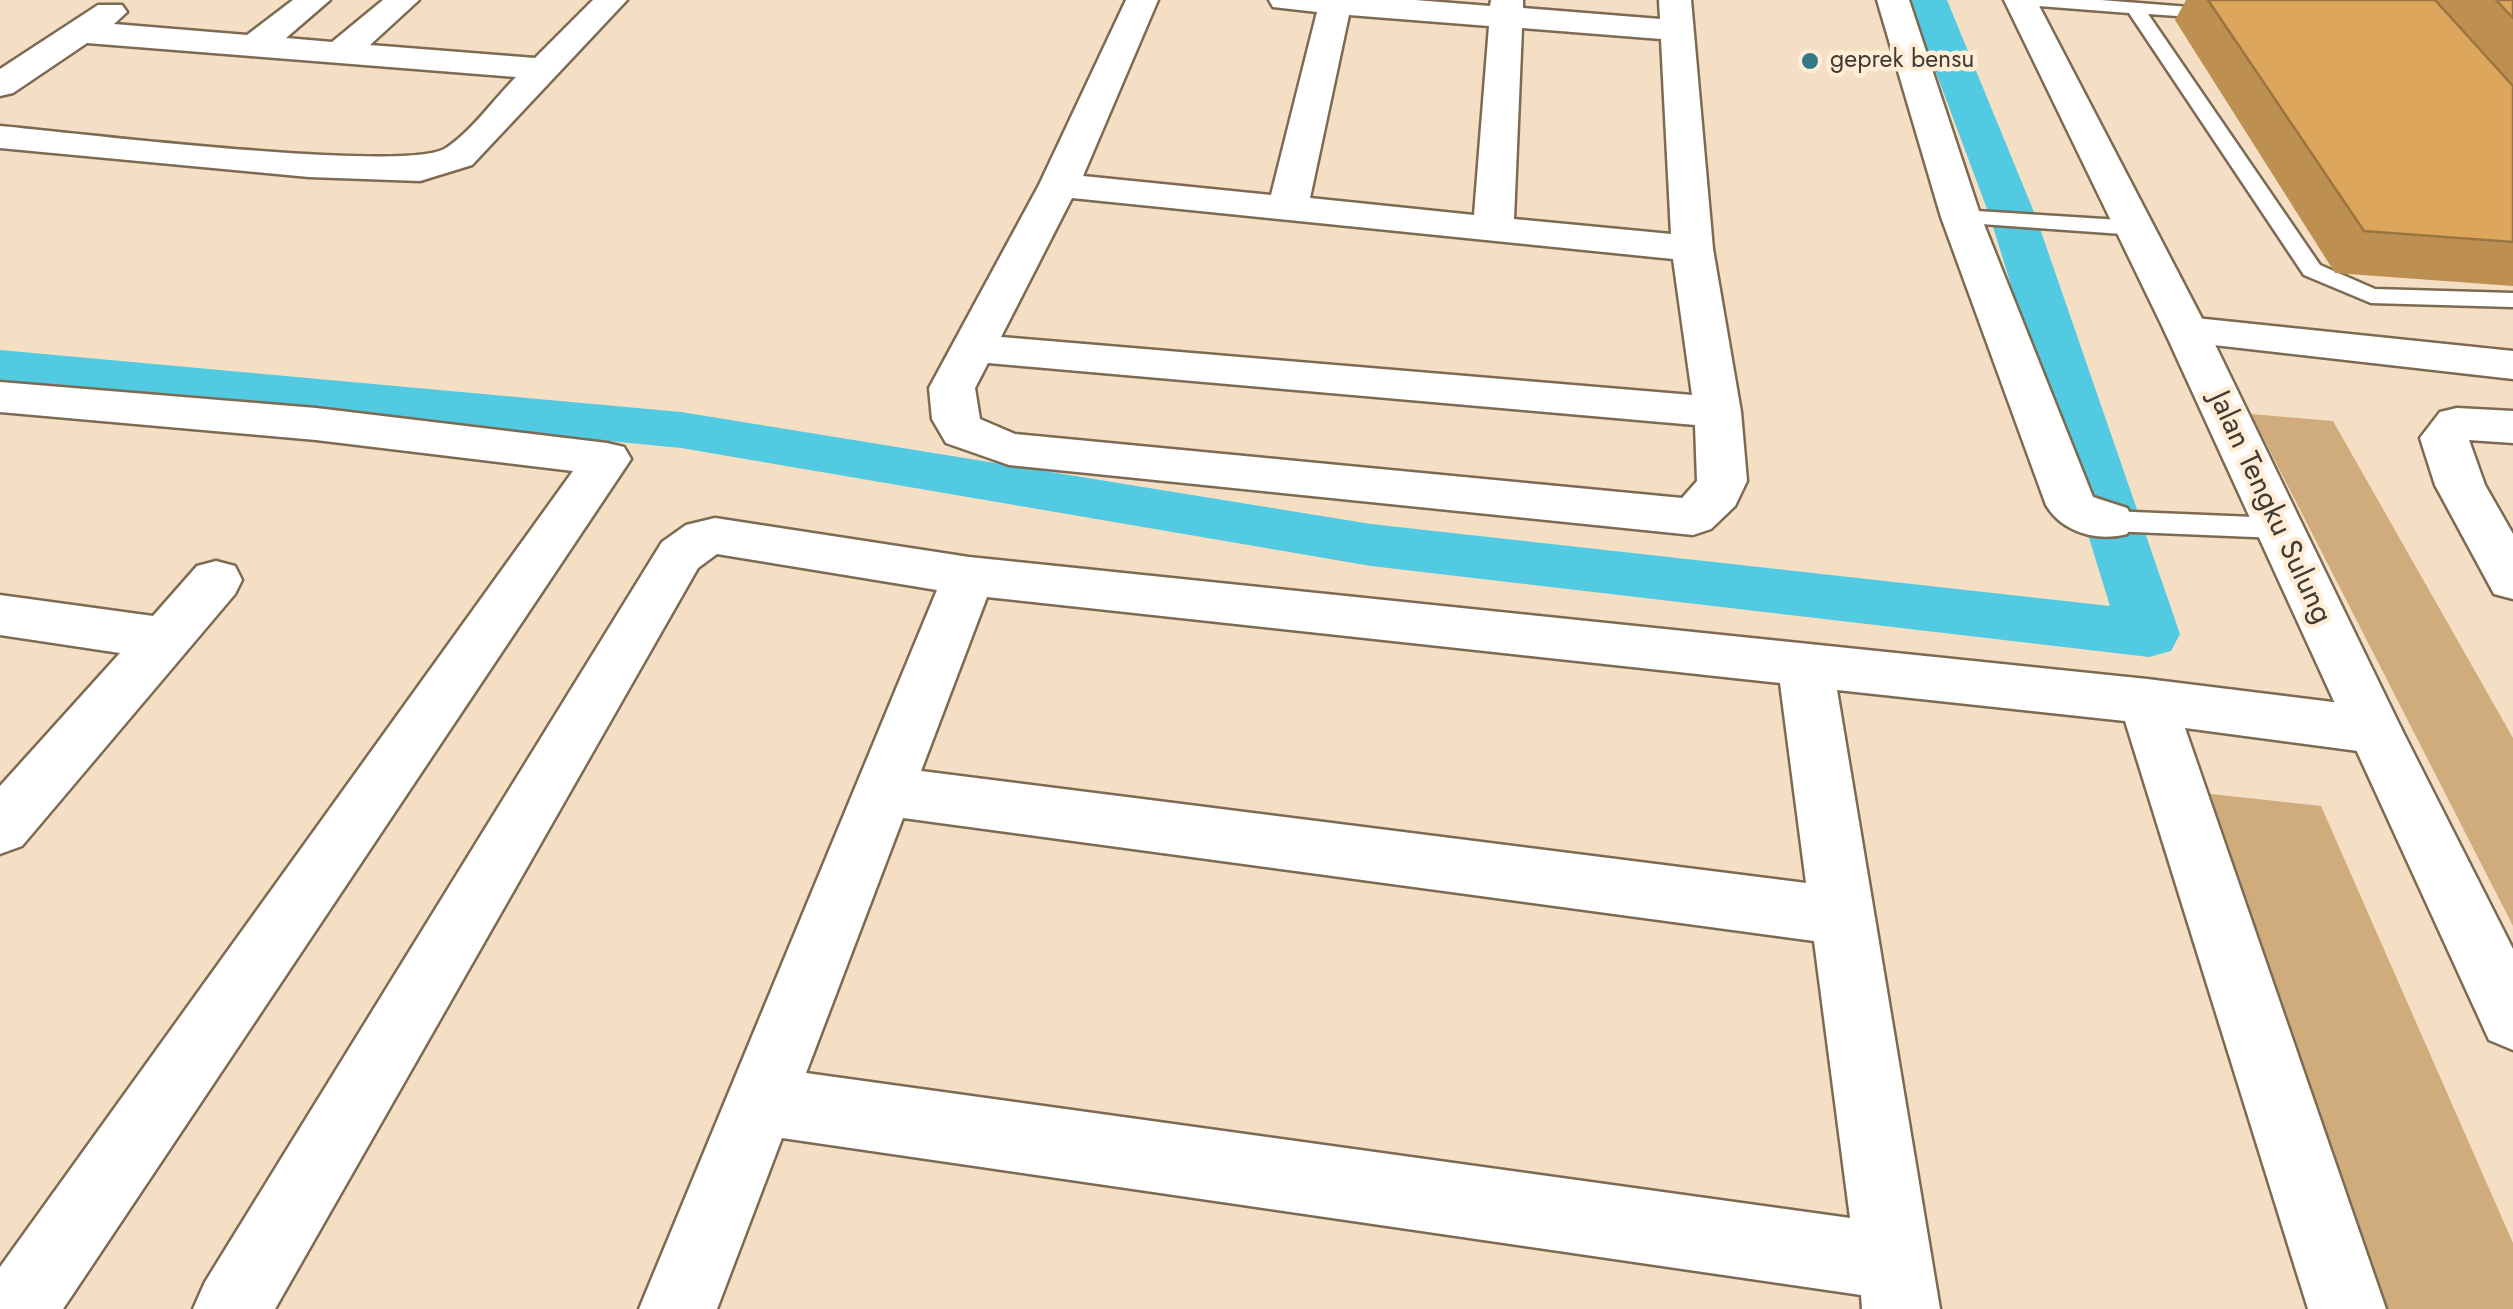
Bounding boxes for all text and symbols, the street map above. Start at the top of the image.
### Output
place label: geprek bensu [1830,46,1974,76]
marker: geprek bensu [1799,50,1821,72]
street label: Jalan Tengku Sulung [2199,386,2339,630]

